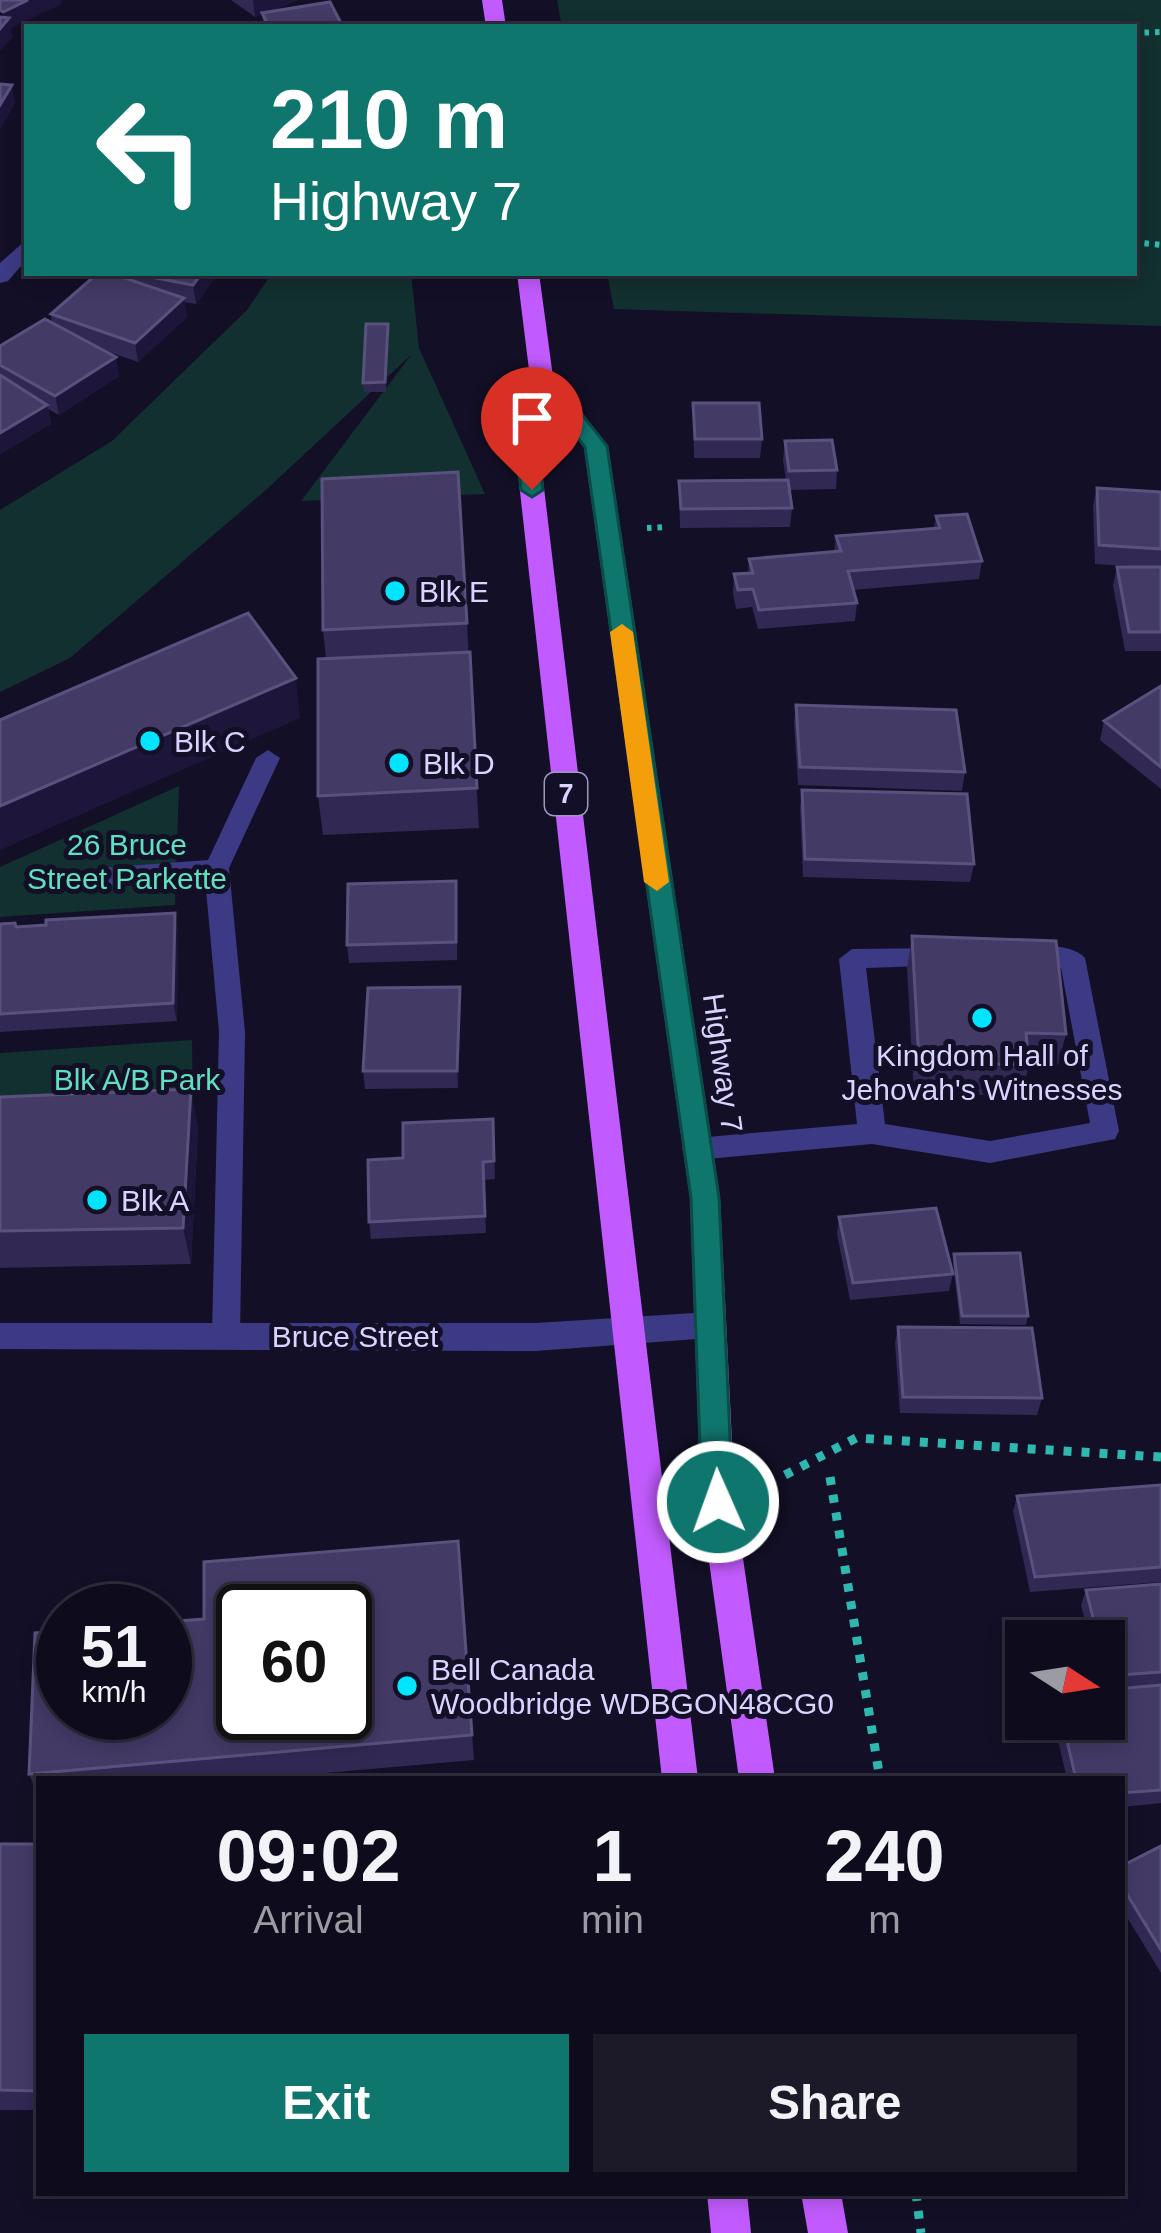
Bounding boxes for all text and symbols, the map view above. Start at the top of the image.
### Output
icon: left [72,72,228,228]
text: 210 m [270,72,508,166]
text: Highway 7 [270,171,522,231]
pin [481,367,583,490]
icon: arrive [499,385,565,451]
place label: Blk E [419,575,489,608]
marker: Blk E [382,578,408,604]
place label: Blk C [174,725,246,758]
marker: Blk C [137,728,163,754]
place label: Blk D [423,747,495,780]
marker: Blk D [386,750,412,776]
road number: 7 [545,773,587,815]
park label: 26 Bruce Street Parkette [27,828,227,895]
street label: Highway 7 [697,991,749,1135]
marker: Kingdom Hall of Jehovah's Witnesses [969,1005,995,1031]
place label: Kingdom Hall of Jehovah's Witnesses [842,1039,1122,1106]
park label: Blk A/B Park [54,1063,221,1096]
place label: Blk A [121,1184,189,1217]
marker: Blk A [84,1187,110,1213]
street label: Bruce Street [272,1320,439,1353]
position arrow [655,1439,781,1565]
speed limit sign: 60 [216,1584,372,1740]
text: 51 [81,1613,147,1680]
north arrow [1005,1620,1125,1740]
map controls [1005,1620,1125,1740]
place label: Bell Canada Woodbridge WDBGON48CG0 [431,1653,834,1720]
marker: Bell Canada Woodbridge WDBGON48CG0 [394,1673,420,1699]
text: km/h [81,1675,147,1708]
text: 09:02 [216,1816,401,1896]
text: 1 [592,1816,633,1896]
text: 240 [824,1816,945,1896]
text: Arrival [253,1898,364,1941]
text: min [581,1898,644,1941]
text: m [868,1898,901,1941]
button: Exit [84,2034,569,2172]
button: Share [593,2034,1077,2172]

